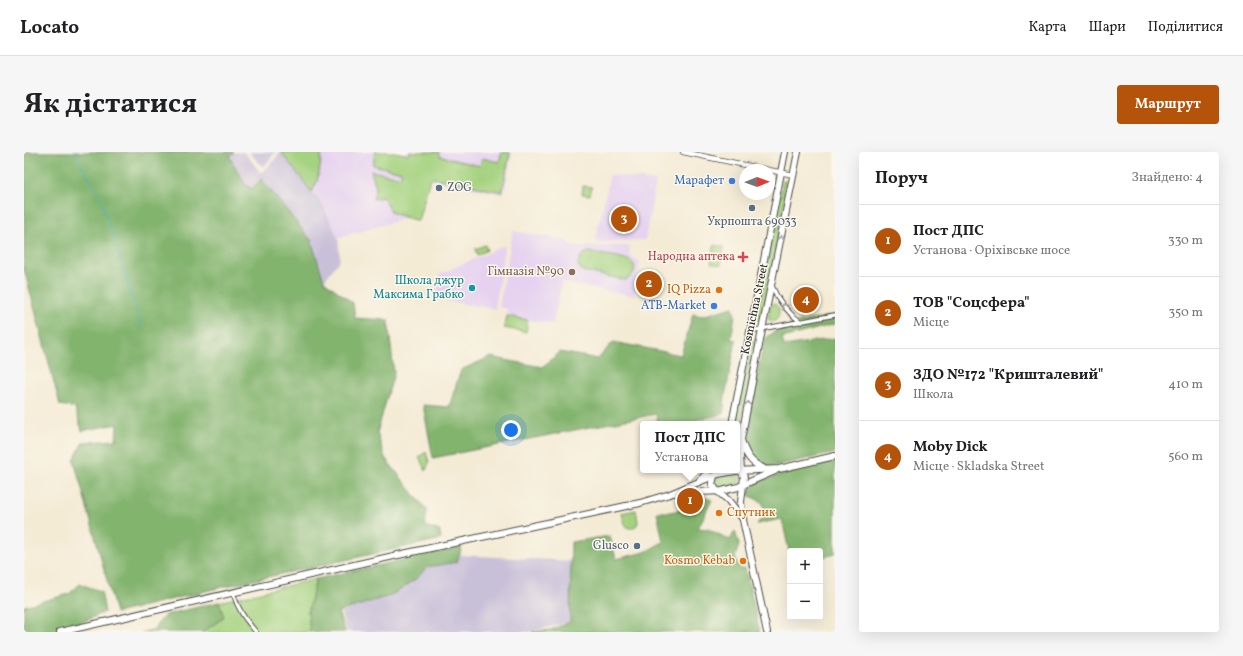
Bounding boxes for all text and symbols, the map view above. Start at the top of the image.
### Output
text: Locato [20,15,79,41]
text: Карта [1029,18,1067,37]
text: Шари [1089,18,1126,37]
text: Поділитися [1148,18,1223,37]
text: Як дістатися [24,85,197,124]
button: Маршрут [1117,85,1219,124]
north arrow [739,164,775,200]
text: Поруч [875,167,928,190]
text: Знайдено: 4 [1131,169,1203,187]
place label: Марафет [674,173,724,189]
marker: Марафет [727,176,737,186]
place label: ZOG [447,180,472,196]
marker: ZOG [434,183,444,193]
marker: Укрпошта 69033 [747,203,757,213]
pin: 3 [611,204,637,234]
place label: Укрпошта 69033 [707,214,797,230]
text: Пост ДПС [913,221,984,242]
text: 1 [885,232,891,250]
text: 330 m [1168,232,1203,250]
one-way arrow [776,235,785,241]
text: Установа · Оріхівське шосе [913,242,1070,260]
place label: Народна аптека [648,249,735,265]
marker: Народна аптека [738,252,748,262]
street label: Kosmichna Street [738,262,772,356]
place label: Гімназія №90 [487,264,564,280]
marker: Гімназія №90 [567,267,577,277]
pin: 2 [636,269,662,299]
place label: Школа джур Максима Грабко [373,273,464,303]
place label: IQ Pizza [667,282,711,298]
marker: Школа джур Максима Грабко [467,283,477,293]
marker: IQ Pizza [714,285,724,295]
pin: 4 [793,285,819,315]
text: ТОВ "Соцсфера" [913,293,1030,314]
place label: ATB-Market [641,298,706,314]
marker: ATB-Market [709,301,719,311]
one-way arrow [781,303,788,310]
text: 2 [885,304,891,322]
text: 350 m [1168,304,1203,322]
text: Місце [913,314,949,332]
text: ЗДО №172 "Кришталевий" [913,365,1103,386]
text: 3 [885,376,891,394]
text: 410 m [1168,376,1203,394]
text: Школа [913,386,953,404]
one-way arrow [743,401,752,407]
your location [501,420,521,440]
popup [640,421,740,473]
text: Пост ДПС [655,428,725,449]
text: Moby Dick [913,437,988,458]
text: 4 [884,448,892,466]
text: 560 m [1168,448,1203,466]
text: Установа [655,449,709,467]
text: Місце · Skladska Street [913,458,1045,476]
pin: 1 [677,486,703,516]
place label: Спутник [727,505,776,521]
marker: Спутник [714,508,724,518]
place label: Glusco [593,538,629,554]
marker: Glusco [632,541,642,551]
map controls [787,548,823,620]
button: + [787,548,823,584]
place label: Kosmo Kebab [664,553,735,569]
marker: Kosmo Kebab [738,556,748,566]
button: − [787,584,823,620]

